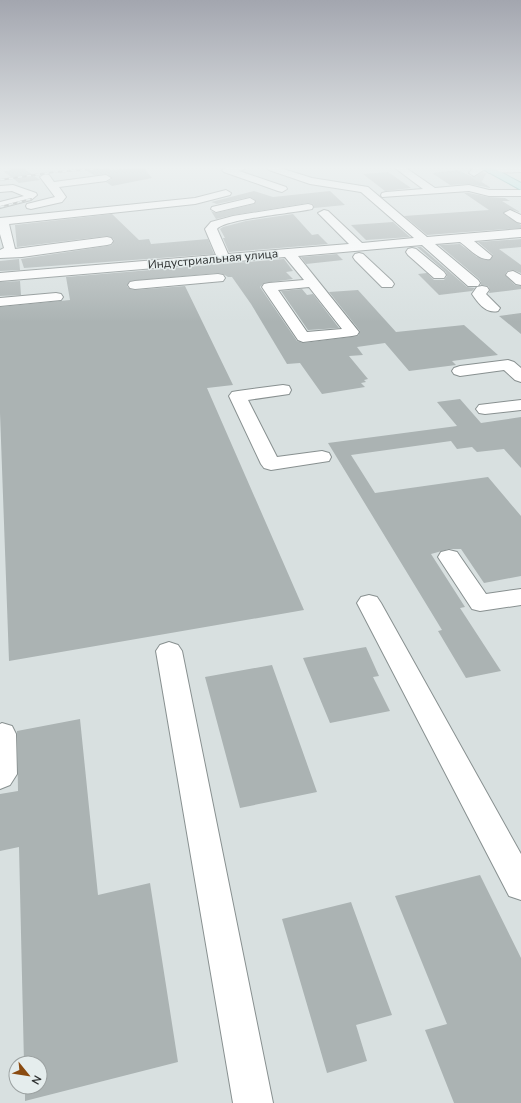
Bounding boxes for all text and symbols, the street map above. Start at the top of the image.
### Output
street label: Индустриальная улица [147,245,279,273]
north arrow [8,1055,48,1095]
text: N [28,1072,45,1087]

